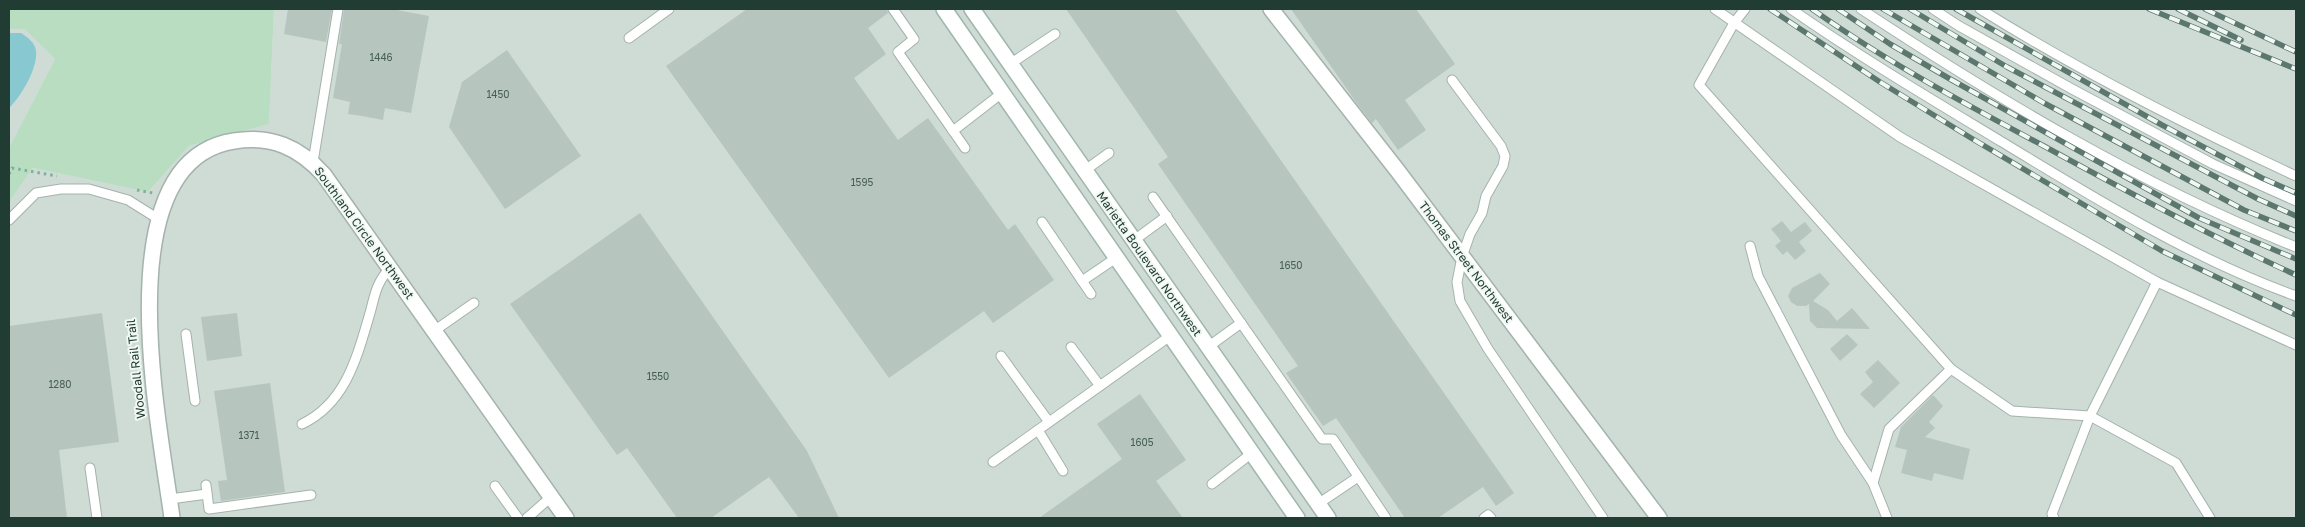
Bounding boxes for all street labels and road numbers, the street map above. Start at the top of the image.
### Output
street label: Southland Circle Northwest [311,164,418,302]
street label: Marietta Boulevard Northwest [1094,188,1205,339]
street label: Thomas Street Northwest [1416,198,1517,326]
street label: Woodall Rail Trail [123,318,148,420]

